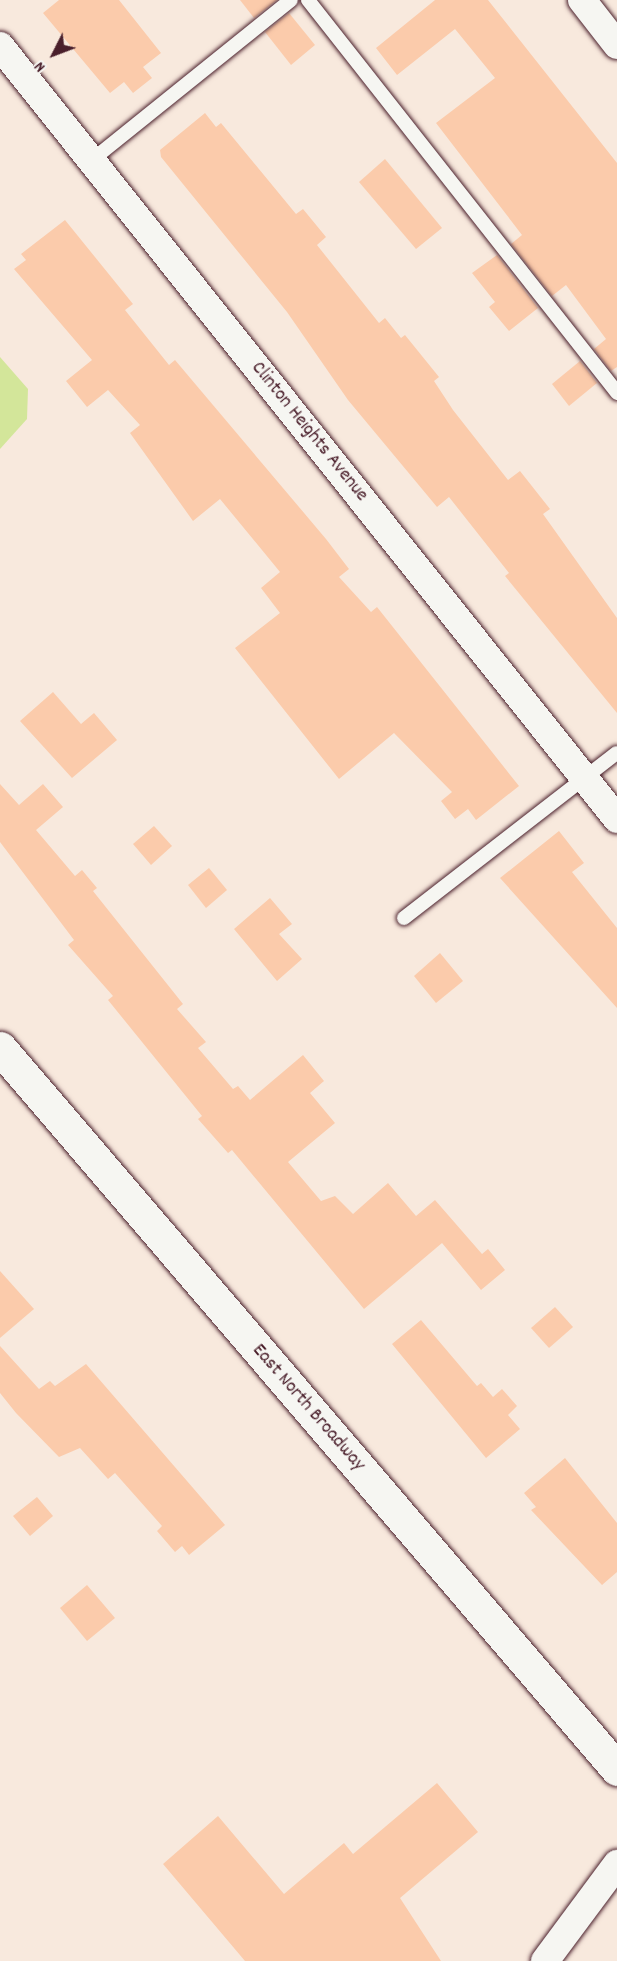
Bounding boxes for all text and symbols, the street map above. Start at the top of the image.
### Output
north arrow [24,24,84,84]
text: N [29,56,51,77]
street label: Clinton Heights Avenue [245,357,373,507]
street label: East North Broadway [246,1339,370,1477]

